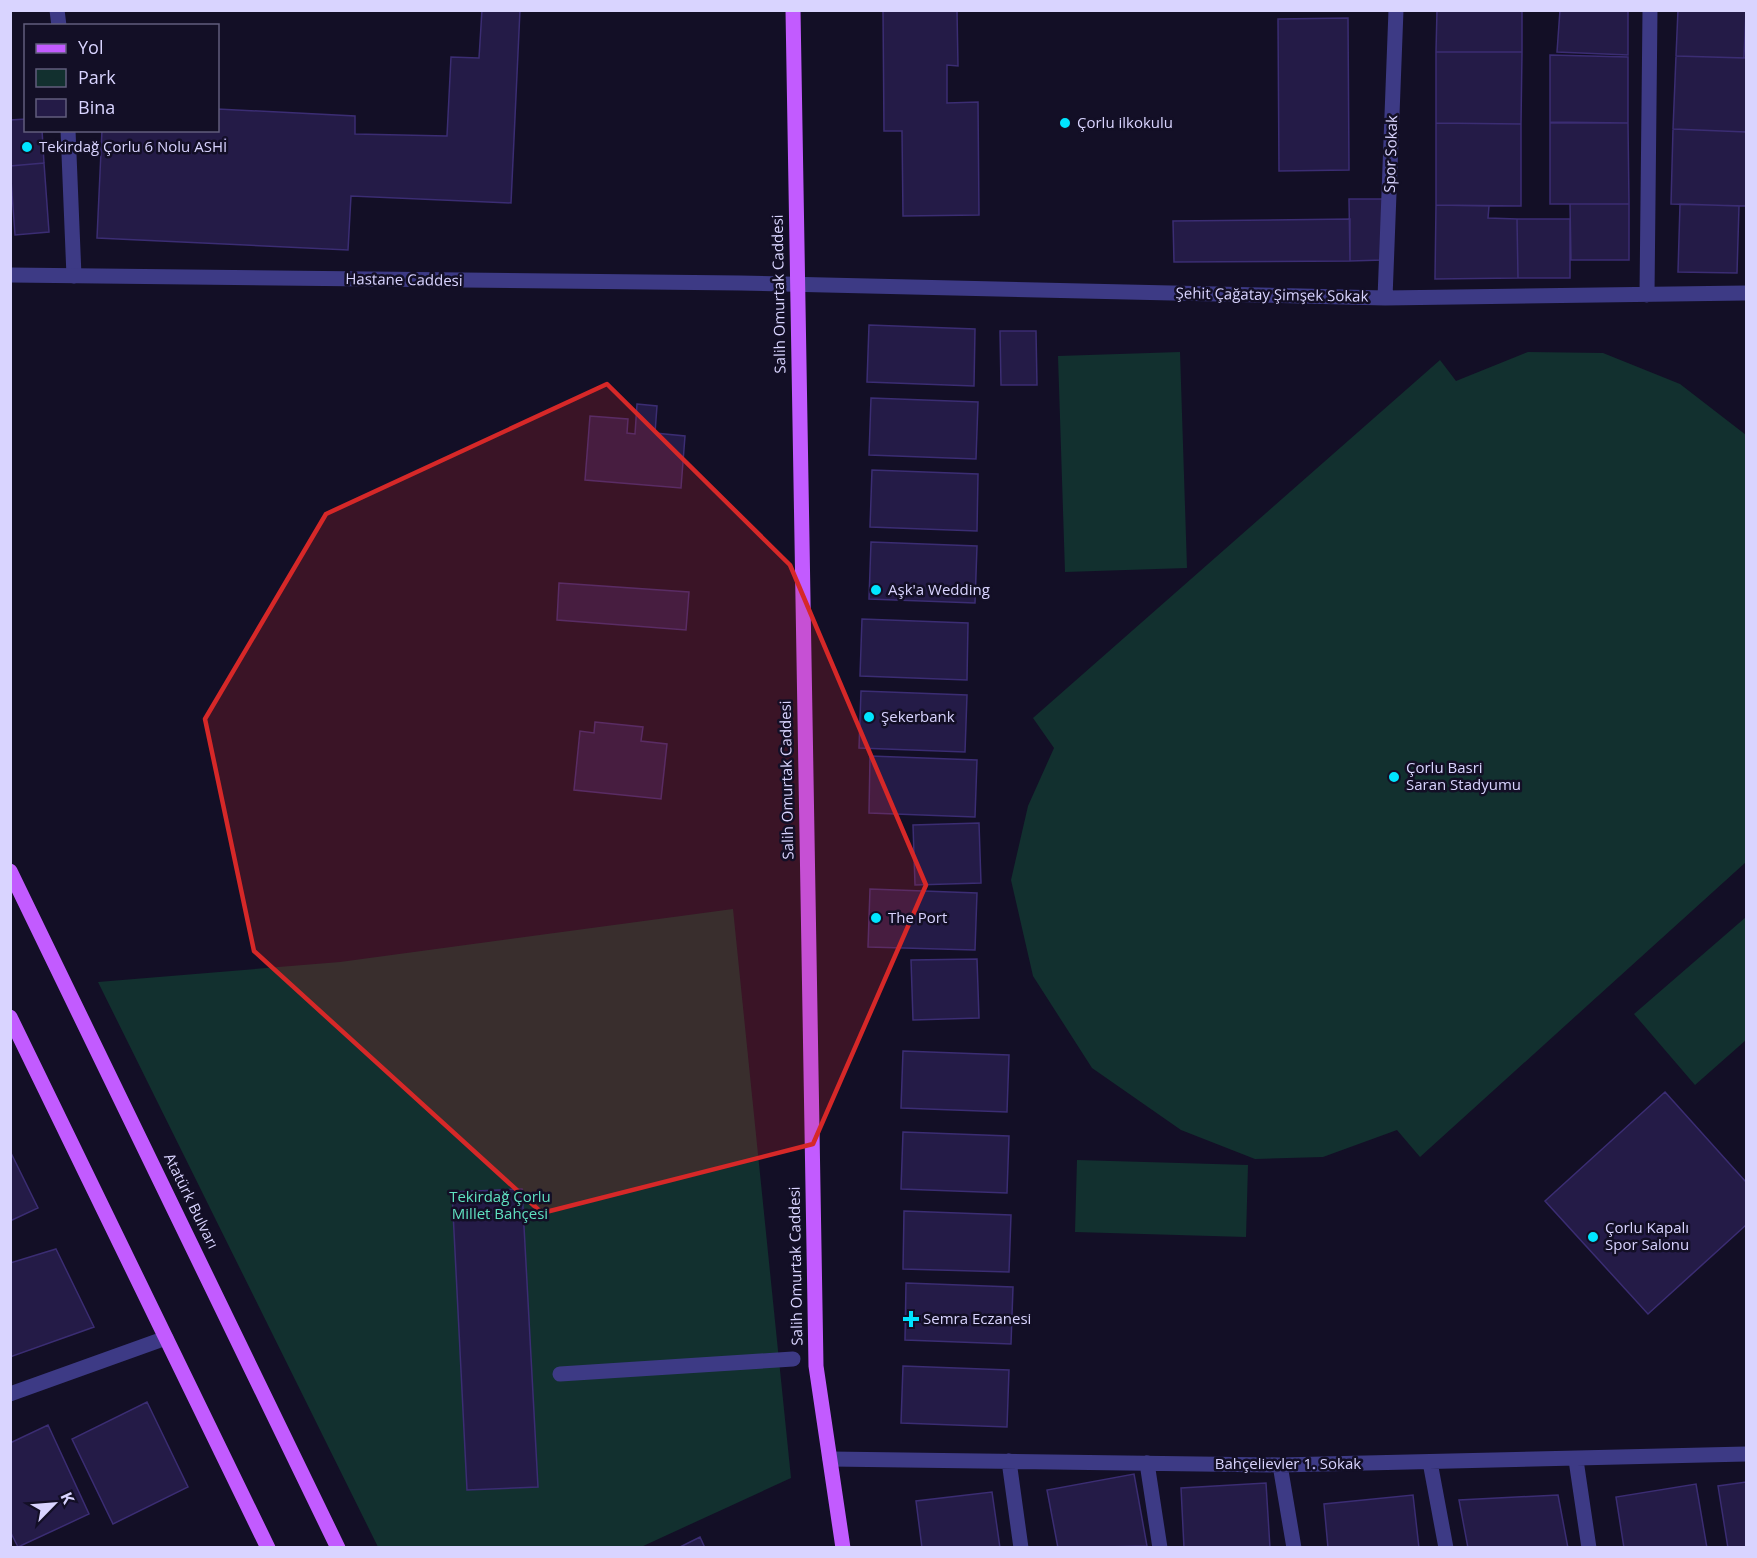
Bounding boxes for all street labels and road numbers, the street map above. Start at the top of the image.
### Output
street label: Spor Sokak [1379,115,1401,193]
street label: Salih Omurtak Caddesi [767,214,789,374]
street label: Hastane Caddesi [345,268,463,290]
street label: Şehit Çağatay Şimşek Sokak [1175,282,1369,306]
street label: Salih Omurtak Caddesi [775,700,797,860]
street label: Atatürk Bulvarı [160,1149,224,1252]
street label: Salih Omurtak Caddesi [784,1186,806,1346]
street label: Bahçelievler 1. Sokak [1215,1453,1361,1473]

